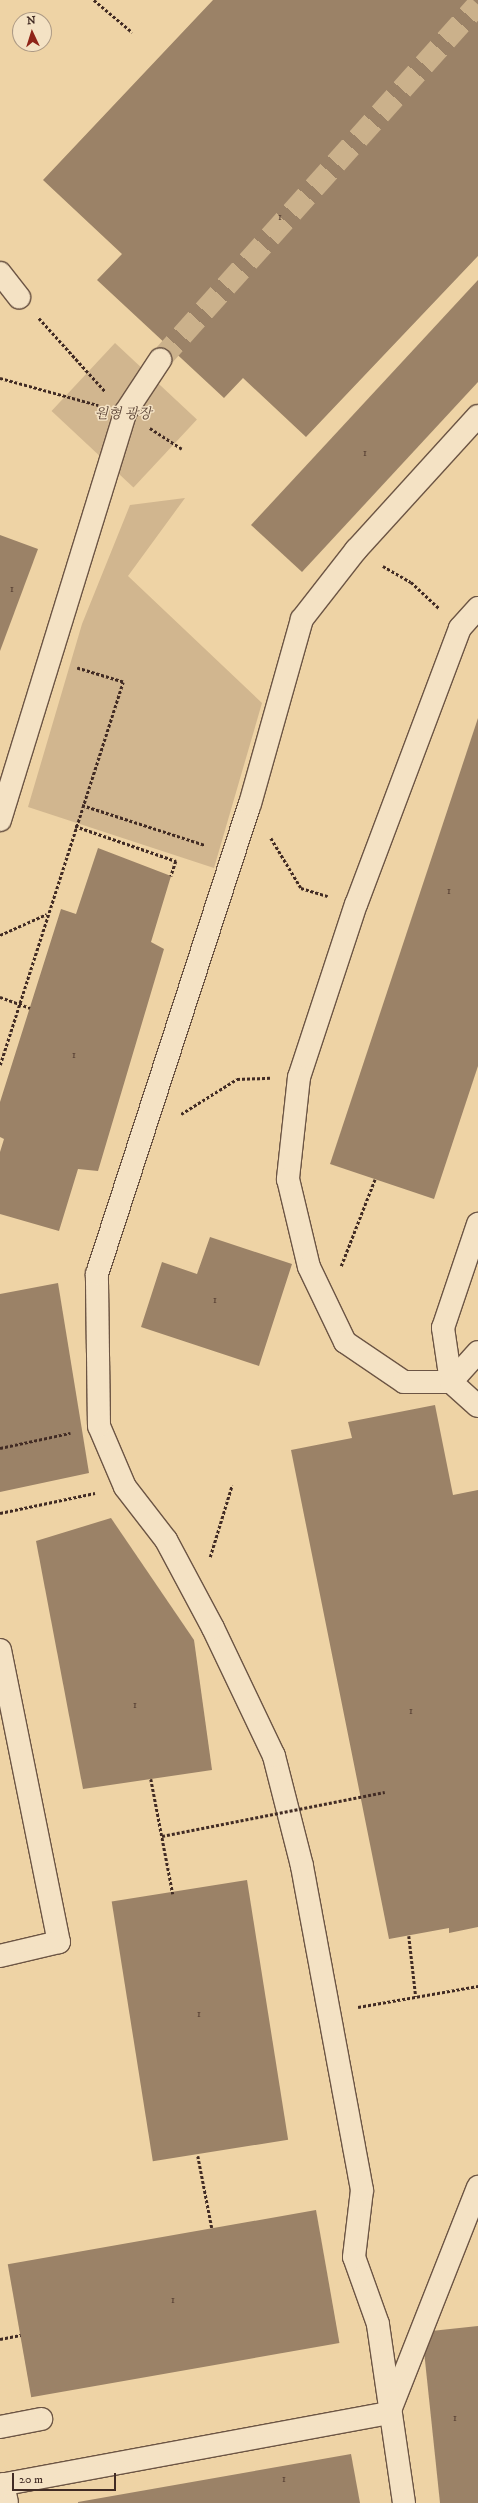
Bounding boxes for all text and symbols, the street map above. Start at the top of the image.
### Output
north arrow [12,12,52,52]
text: N [26,14,36,28]
house number: 1 [278,210,282,224]
park label: 원형 광장 [94,406,152,422]
house number: 1 [363,446,367,460]
house number: 1 [10,582,14,596]
house number: 1 [447,884,451,898]
house number: 1 [72,1048,76,1062]
house number: 1 [213,1293,217,1307]
house number: 1 [133,1698,137,1712]
house number: 1 [409,1704,413,1718]
house number: 1 [197,2007,201,2021]
house number: 1 [171,2293,175,2307]
house number: 1 [453,2411,457,2425]
scale bar [14,2465,118,2491]
text: 20 m [19,2472,43,2487]
house number: 1 [282,2472,286,2486]

